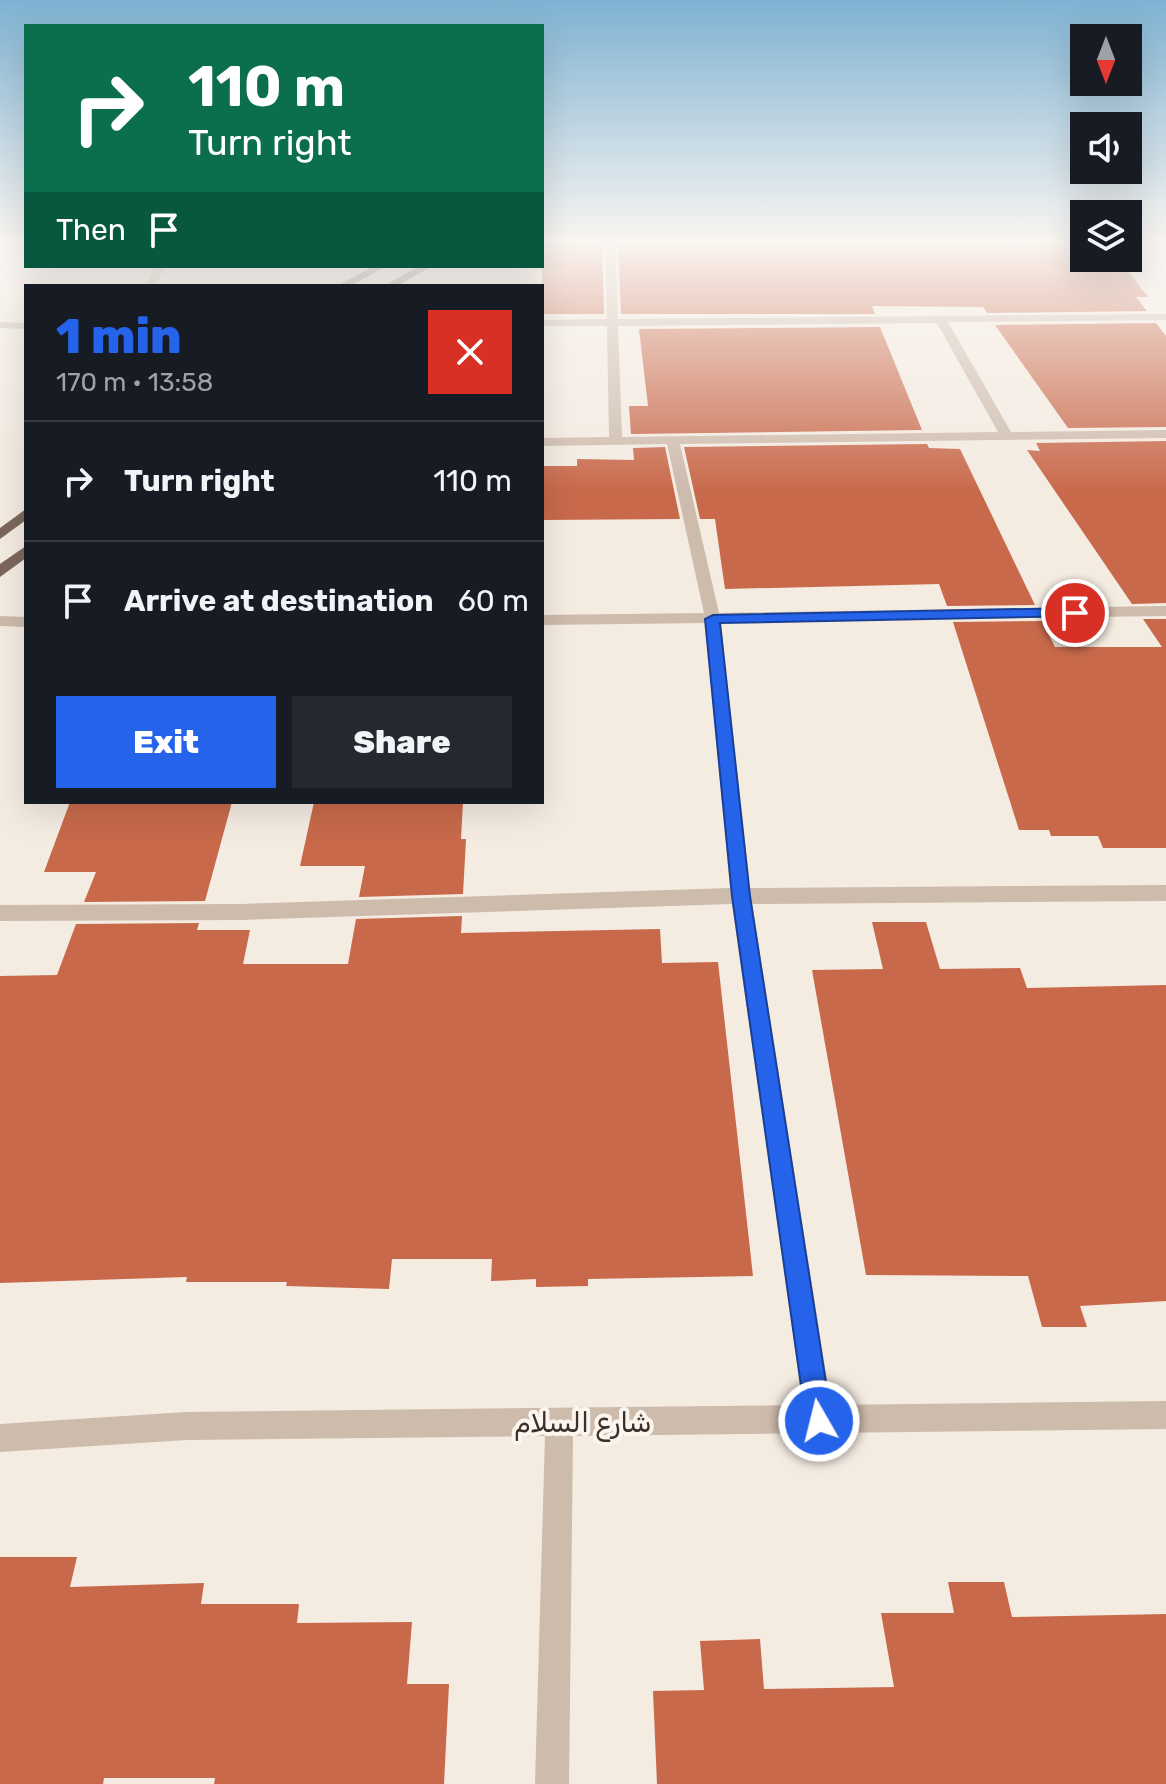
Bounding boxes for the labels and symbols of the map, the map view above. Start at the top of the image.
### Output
north arrow [1070,24,1142,96]
pin [1041,579,1109,647]
position arrow [777,1379,861,1463]
street label: شارع السلام [514,1406,652,1442]

